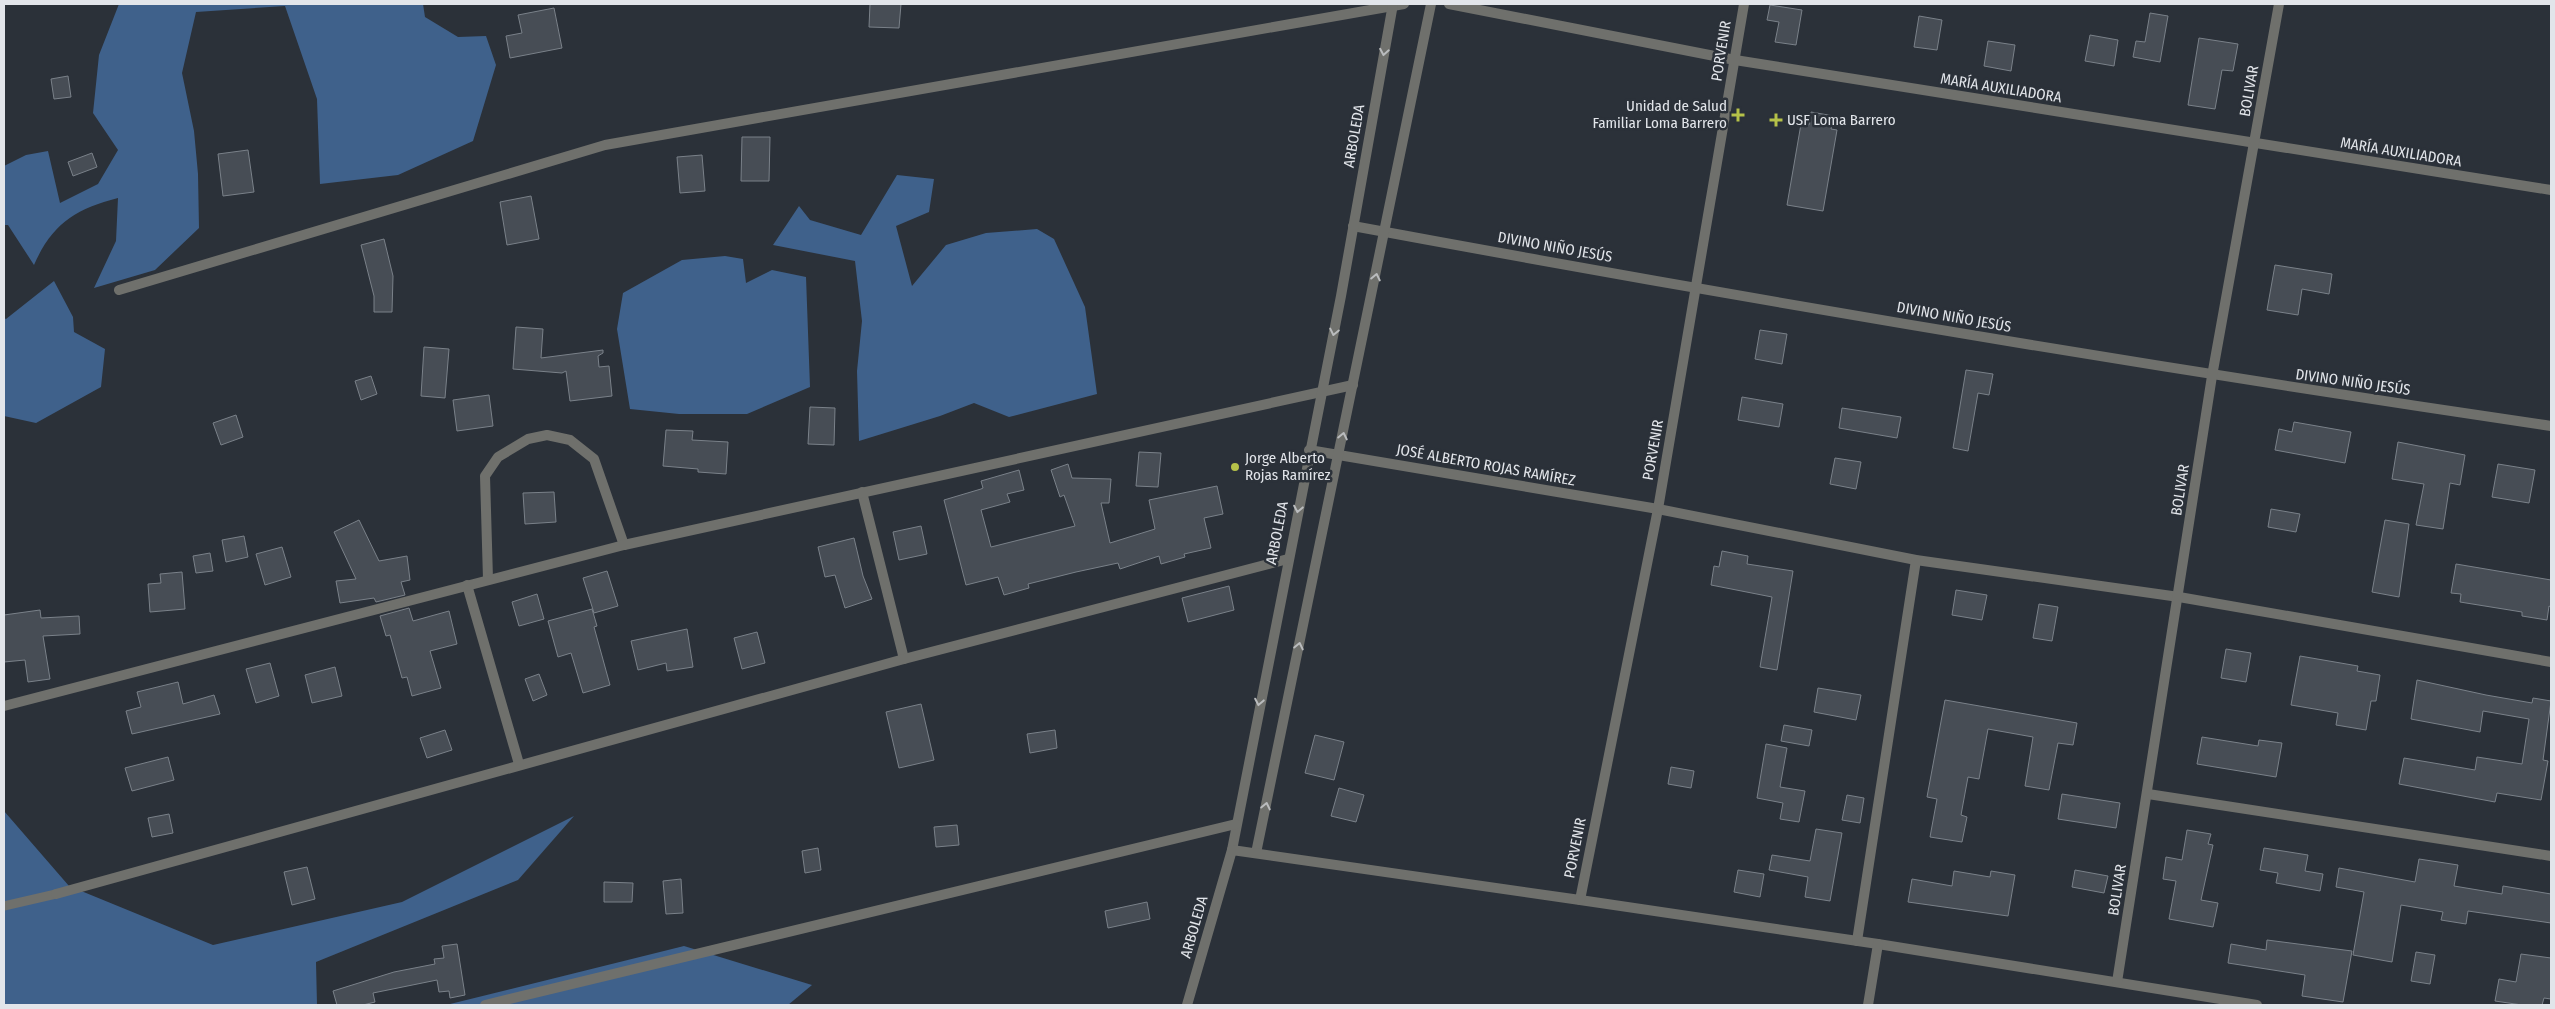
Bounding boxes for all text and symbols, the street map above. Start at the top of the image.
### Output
street label: PORVENIR [1707,19,1735,83]
one-way arrow [1380,47,1390,56]
street label: BOLIVAR [2236,64,2262,118]
street label: MARÍA AUXILIADORA [1939,70,2063,106]
place label: Unidad de Salud Familiar Loma Barrero [1592,97,1727,132]
street label: ARBOLEDA [1340,103,1368,169]
marker: Unidad de Salud Familiar Loma Barrero [1731,108,1745,122]
place label: USF Loma Barrero [1787,111,1896,129]
marker: USF Loma Barrero [1769,113,1783,127]
street label: MARÍA AUXILIADORA [2339,134,2463,170]
street label: DIVINO NIÑO JESÚS [1496,228,1614,266]
one-way arrow [1370,273,1381,281]
street label: DIVINO NIÑO JESÚS [1895,298,2013,336]
one-way arrow [1329,328,1339,337]
street label: DIVINO NIÑO JESÚS [2294,365,2412,399]
street label: PORVENIR [1639,418,1667,482]
one-way arrow [1337,432,1348,440]
street label: JOSÉ ALBERTO ROJAS RAMÍREZ [1395,440,1577,490]
place label: Jorge Alberto Rojas Ramírez [1245,449,1331,484]
marker: Jorge Alberto Rojas Ramírez [1229,461,1241,473]
street label: BOLIVAR [2167,463,2193,517]
street label: ARBOLEDA [1262,500,1292,566]
one-way arrow [1293,504,1303,513]
one-way arrow [1293,642,1304,651]
one-way arrow [1255,698,1265,707]
one-way arrow [1260,801,1271,810]
street label: PORVENIR [1560,816,1590,880]
street label: BOLIVAR [2104,863,2130,917]
street label: ARBOLEDA [1177,894,1211,960]

